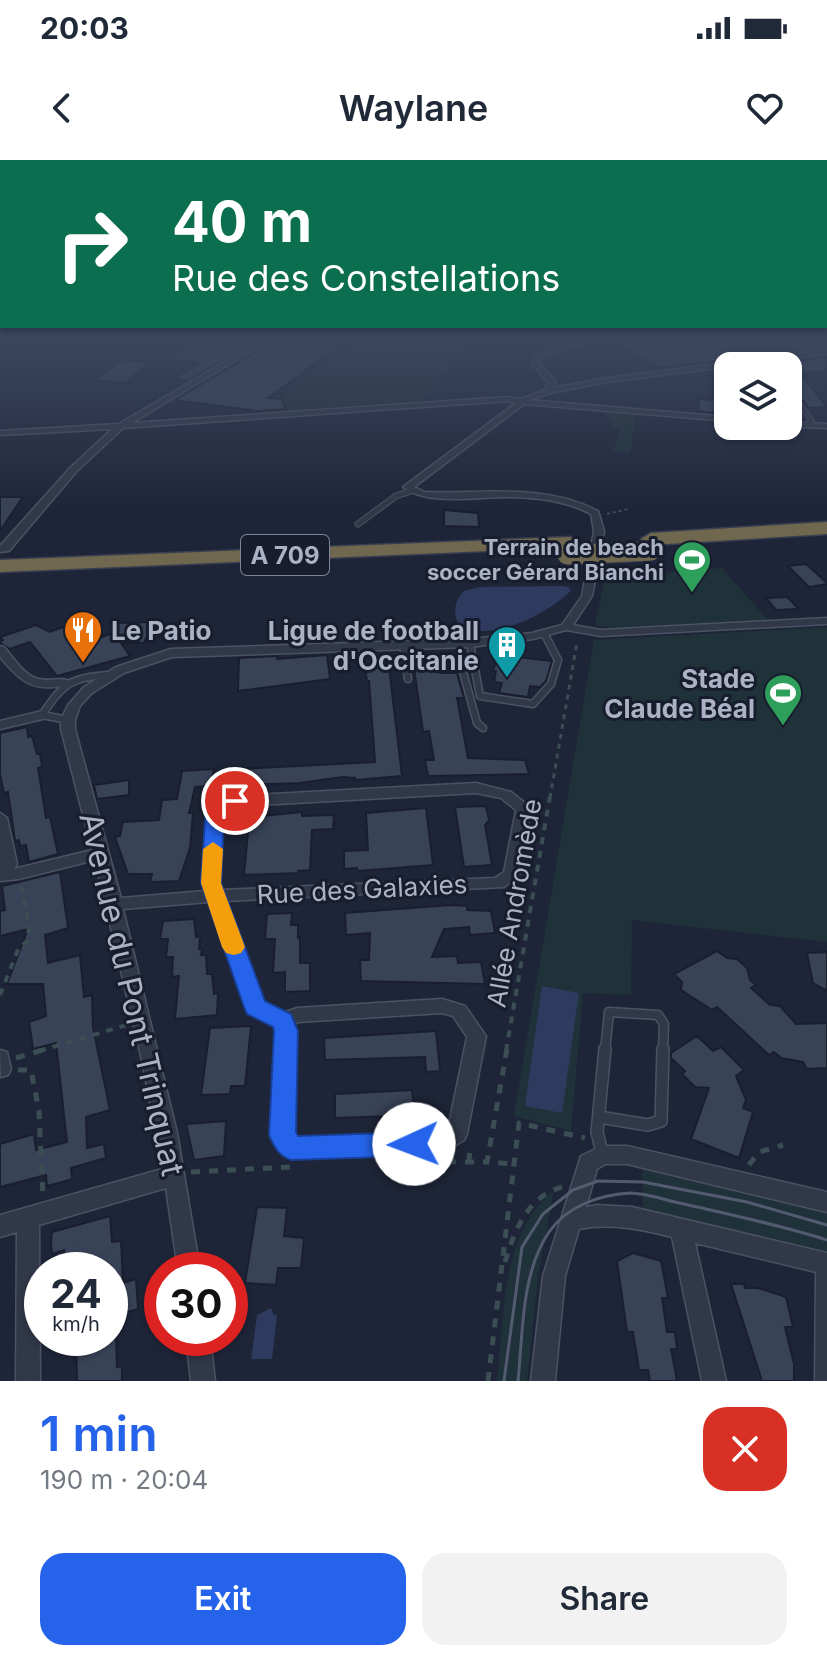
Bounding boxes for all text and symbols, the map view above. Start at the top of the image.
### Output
text: 20:03 [40,10,129,46]
icon: back [40,86,84,130]
text: Waylane [339,86,488,130]
icon: heart [743,86,787,130]
text: 40 m [172,188,312,256]
icon: right [40,192,144,296]
text: Rue des Constellations [172,256,560,300]
map controls [714,352,802,440]
button: layers [714,352,802,440]
place label: Terrain de beach soccer Gérard Bianchi [427,534,664,585]
road number: A 709 [241,535,329,575]
sports icon: Terrain de beach soccer Gérard Bianchi [671,539,713,594]
restaurant icon: Le Patio [62,609,104,664]
place label: Le Patio [111,615,211,646]
place label: Ligue de football d'Occitanie [268,615,479,676]
building icon: Ligue de football d'Occitanie [486,624,528,679]
place label: Stade Claude Béal [604,663,755,724]
sports icon: Stade Claude Béal [762,672,804,727]
pin [201,767,269,835]
icon: arrive [213,779,257,823]
street label: Allée Andromède [480,796,548,1010]
street label: Avenue du Pont Trinquat [71,809,193,1179]
street label: Rue des Galaxies [256,868,468,910]
position arrow [372,1102,456,1186]
speed limit sign: 30 [144,1252,248,1356]
text: 24 [50,1269,102,1318]
text: km/h [52,1312,100,1336]
text: 1 min [40,1404,158,1463]
button: close [703,1407,787,1491]
text: 190 m · 20:04 [40,1464,208,1495]
button: Exit [40,1553,406,1645]
button: Share [422,1553,787,1645]

